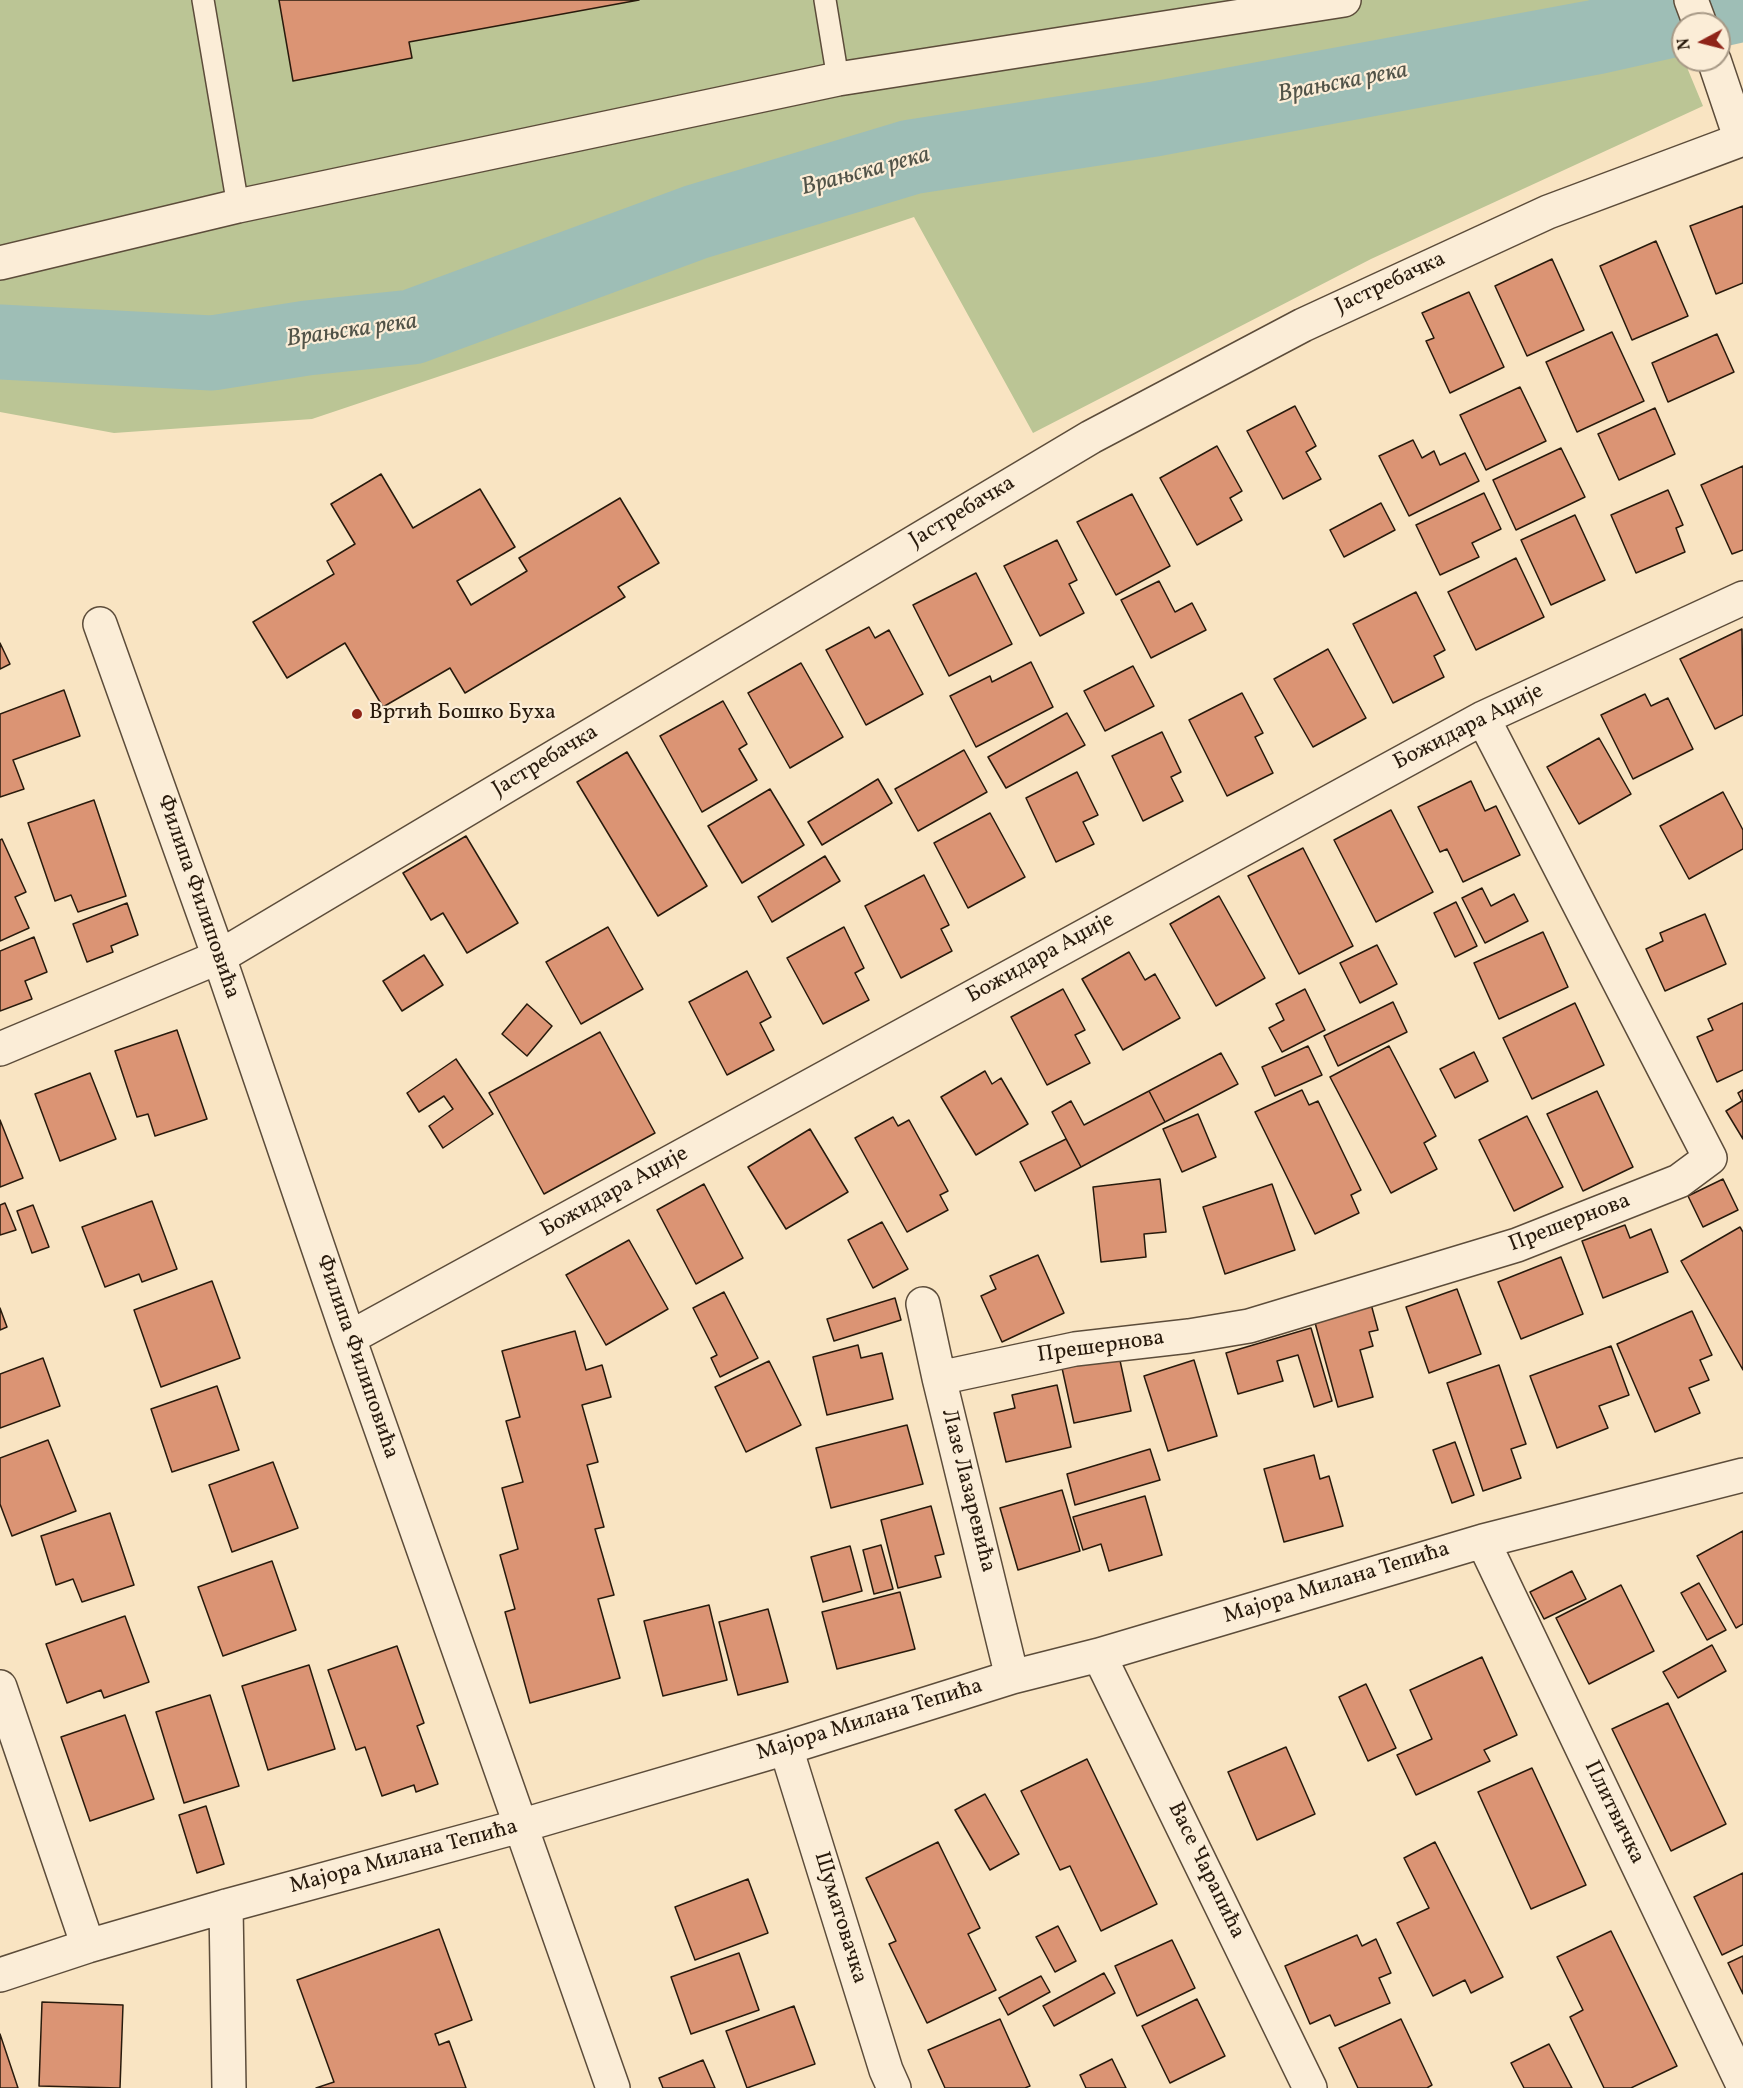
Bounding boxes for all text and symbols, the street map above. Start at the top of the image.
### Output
north arrow [1671,12,1731,72]
text: N [1673,37,1697,51]
water label: Врањска река [1275,57,1411,111]
water label: Врањска река [798,142,934,204]
street label: Јастребачка [1332,247,1450,321]
water label: Врањска река [285,309,419,355]
street label: Јастребачка [905,471,1021,555]
street label: Божидара Аџије [1390,679,1548,777]
place label: Вртић Бошко Буха [369,701,556,727]
marker: Вртић Бошко Буха [350,707,364,721]
street label: Јастребачка [488,720,604,804]
street label: Филипа Филиповића [150,791,244,1003]
street label: Божидара Аџије [963,908,1119,1010]
street label: Божидара Аџије [537,1142,693,1244]
street label: Прешернова [1506,1189,1634,1259]
street label: Филипа Филиповића [309,1251,403,1463]
street label: Прешернова [1036,1326,1166,1370]
street label: Лазе Лазаревића [934,1407,1000,1575]
street label: Мајора Милана Тепића [1221,1537,1453,1631]
street label: Мајора Милана Тепића [754,1674,986,1768]
street label: Плитвичка [1577,1757,1649,1869]
street label: Васе Чарапића [1161,1798,1249,1944]
street label: Мајора Милана Тепића [287,1815,521,1901]
street label: Шуматовачка [806,1849,872,1987]

